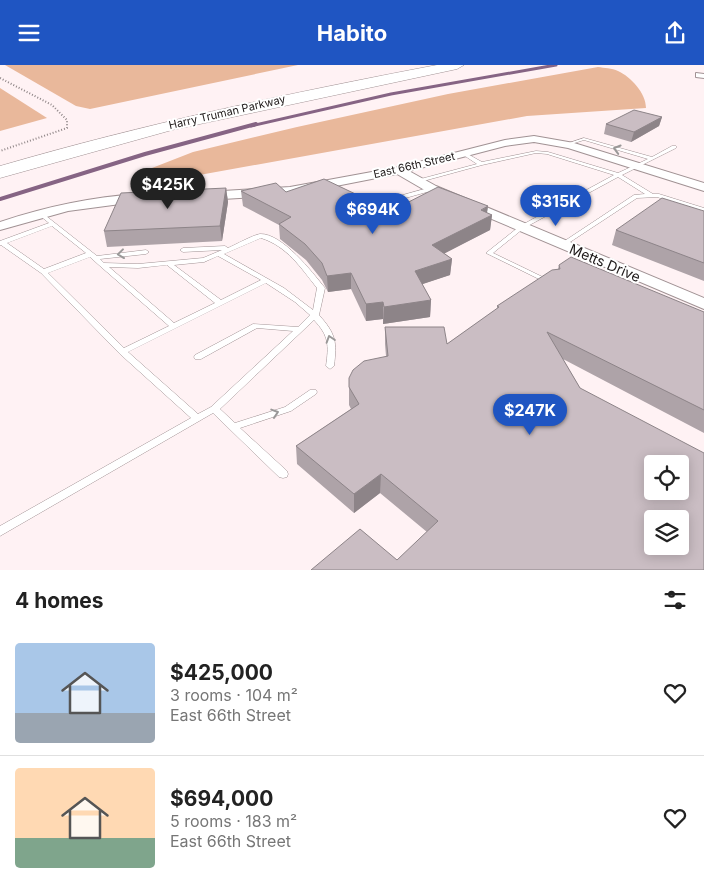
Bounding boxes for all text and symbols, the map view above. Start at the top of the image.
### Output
icon: menu [15,19,43,47]
icon: share [661,19,689,47]
text: Habito [317,20,387,46]
street label: Harry Truman Parkway [167,92,287,132]
one-way arrow [614,144,622,154]
street label: East 66th Street [372,149,456,181]
pin: $425K [133,167,203,210]
text: $425K [141,174,195,194]
pin: $315K [521,185,591,227]
text: $315K [531,191,581,211]
pin: $694K [338,193,408,235]
text: $694K [346,199,400,219]
street label: Metts Drive [567,240,643,285]
one-way arrow [116,248,124,259]
one-way arrow [325,335,335,343]
pin: $247K [495,393,565,436]
text: $247K [504,400,556,420]
one-way arrow [270,409,279,419]
map controls [644,455,689,555]
button: locate [644,455,689,500]
button: layers [644,510,689,555]
icon: filters [661,586,689,614]
text: 4 homes [15,588,104,613]
text: $425,000 [170,660,273,685]
icon: home [55,663,115,723]
icon: heart [661,679,689,707]
text: 3 rooms · 104 m² [170,685,298,705]
text: East 66th Street [170,705,291,725]
text: $694,000 [170,786,273,811]
icon: home [55,788,115,848]
icon: heart [661,804,689,832]
text: 5 rooms · 183 m² [170,811,297,831]
text: East 66th Street [170,831,291,851]

